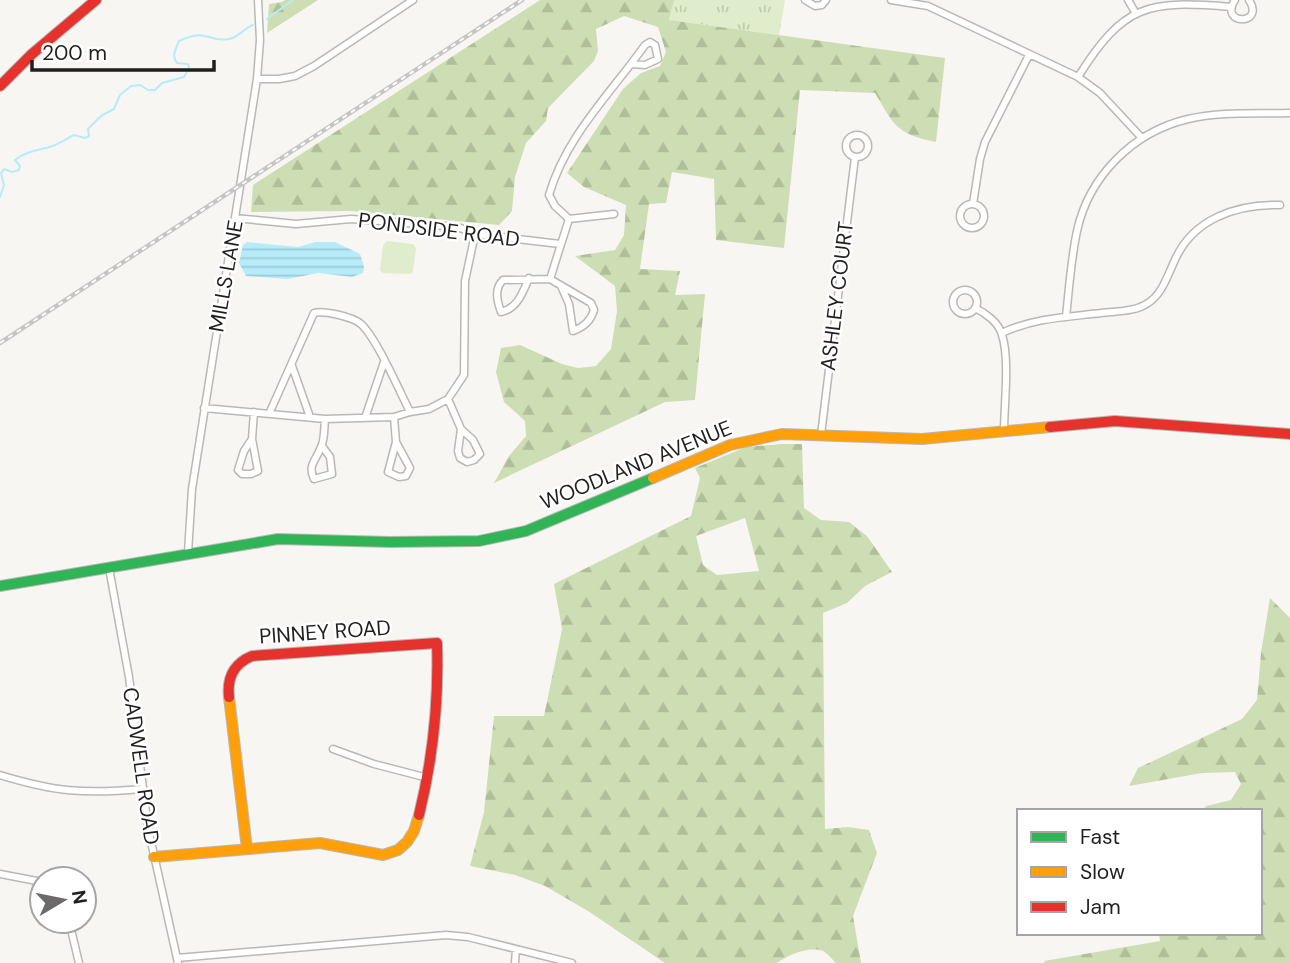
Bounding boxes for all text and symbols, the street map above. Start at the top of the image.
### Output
scale bar [32,28,214,72]
text: 200 m [42,39,107,67]
street label: PONDSIDE ROAD [357,206,521,254]
street label: MILLS LANE [202,218,250,334]
street label: ASHLEY COURT [814,219,860,372]
street label: WOODLAND AVENUE [536,414,736,516]
street label: PINNEY ROAD [258,613,392,651]
street label: CADWELL ROAD [116,686,166,846]
legend [1017,809,1262,935]
text: Fast [1080,823,1120,851]
text: Slow [1080,858,1125,886]
north arrow [28,865,98,935]
text: N [66,888,93,906]
text: Jam [1080,893,1121,921]

